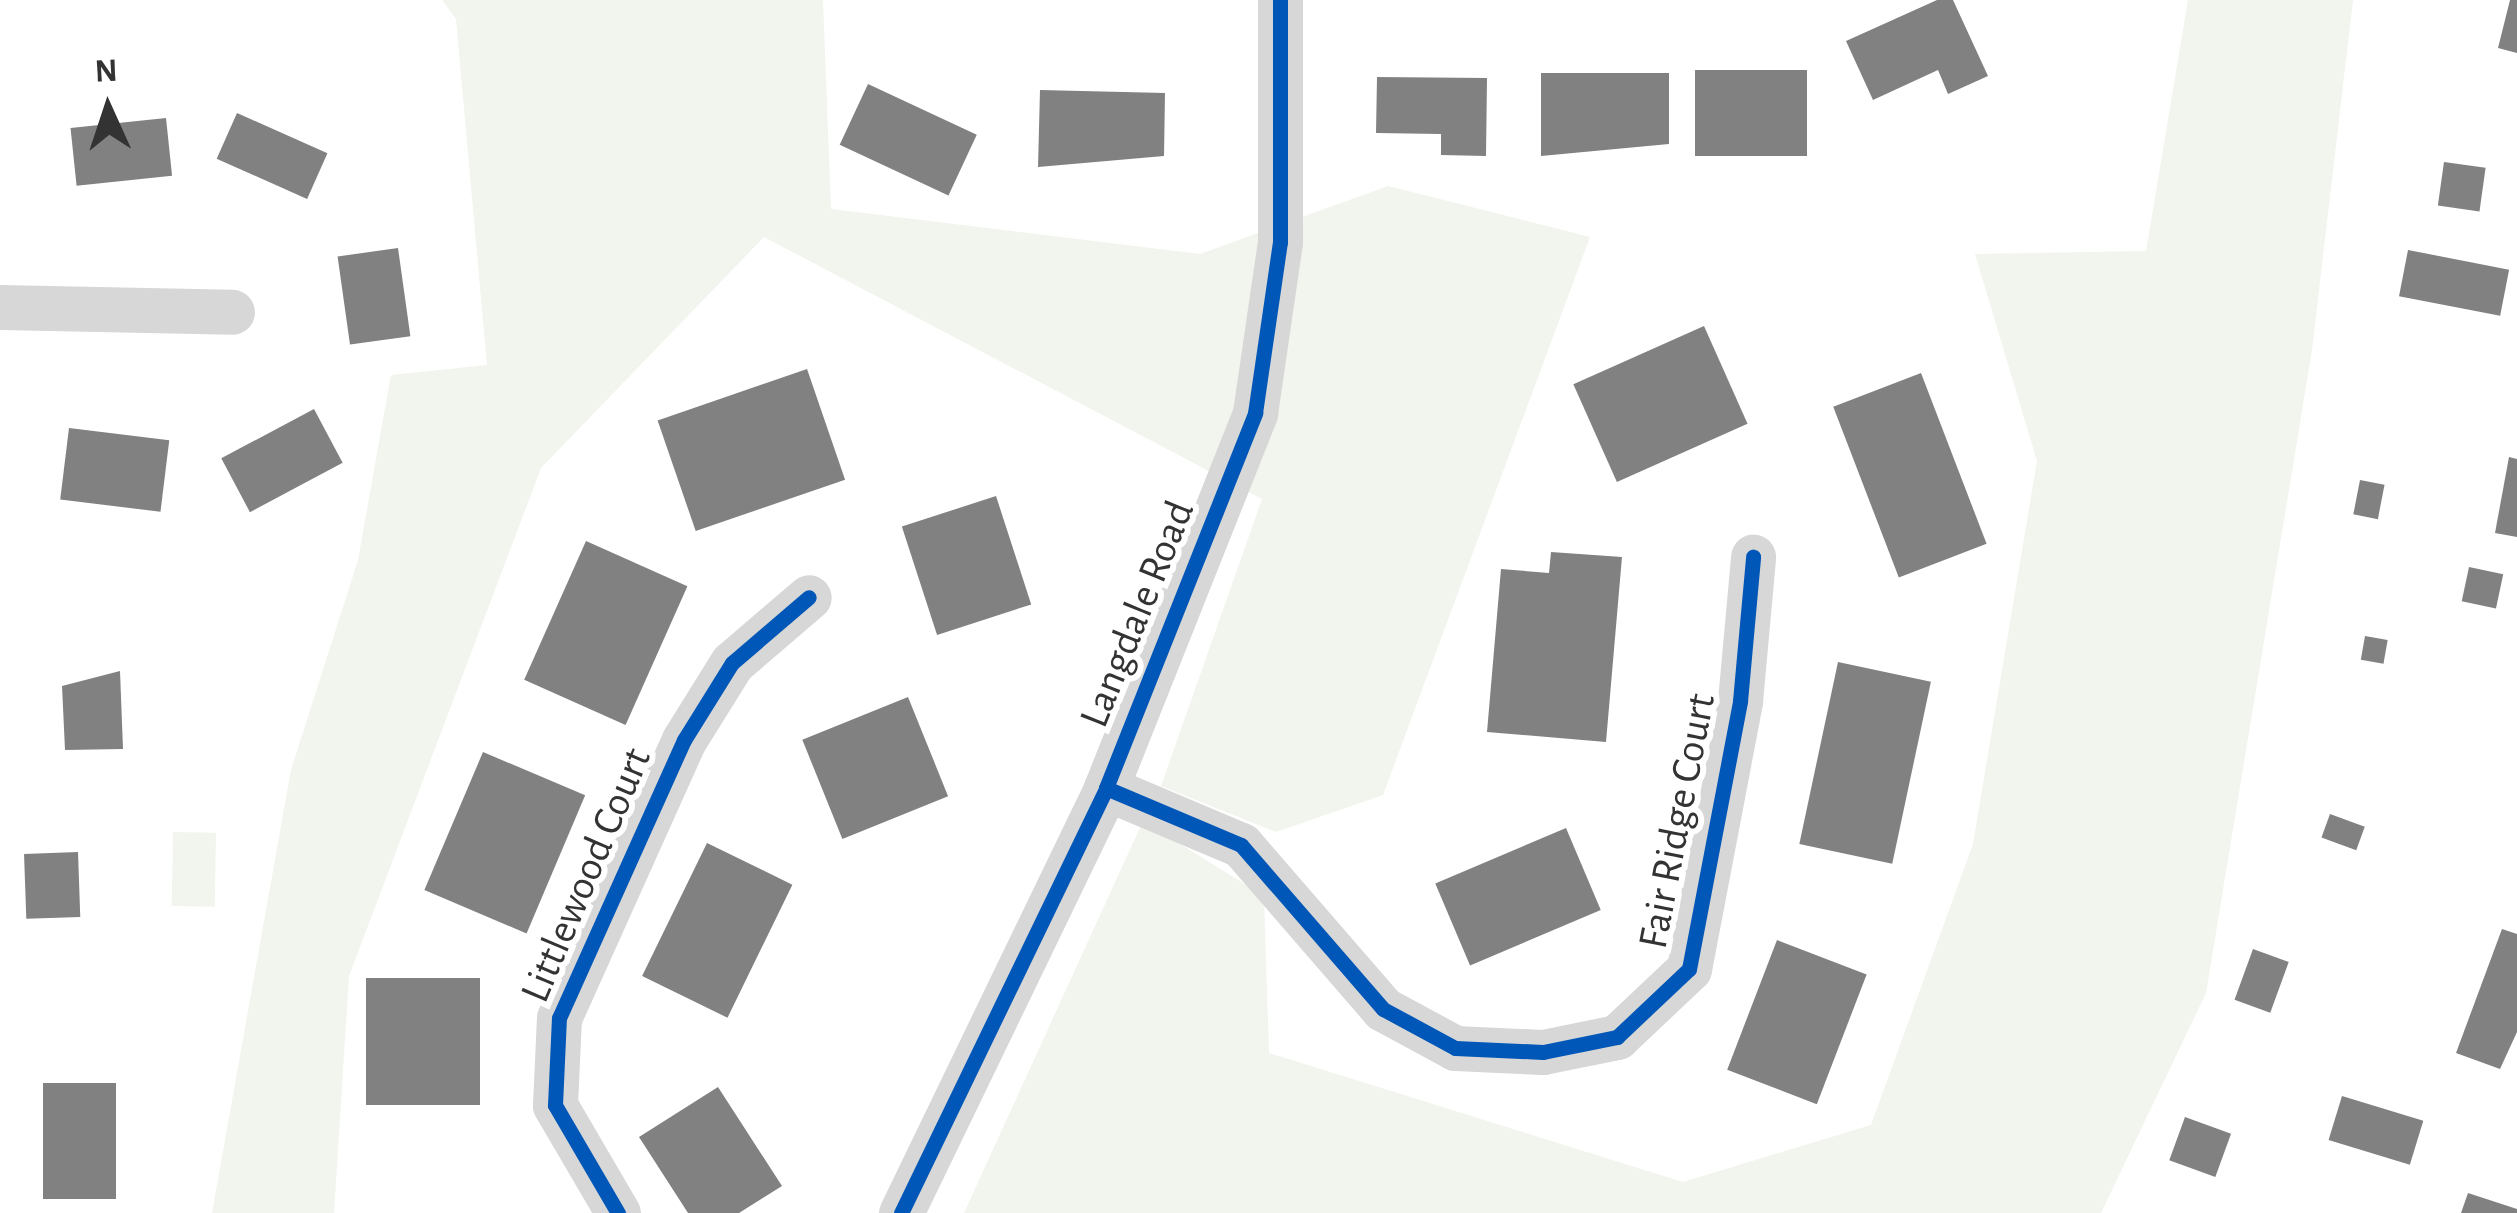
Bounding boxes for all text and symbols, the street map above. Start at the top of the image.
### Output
north arrow [48,48,168,168]
text: N [94,54,118,89]
street label: Langdale Road [1069,493,1205,735]
street label: Fair Ridge Court [1628,689,1726,953]
street label: Littlewood Court [510,740,662,1010]

